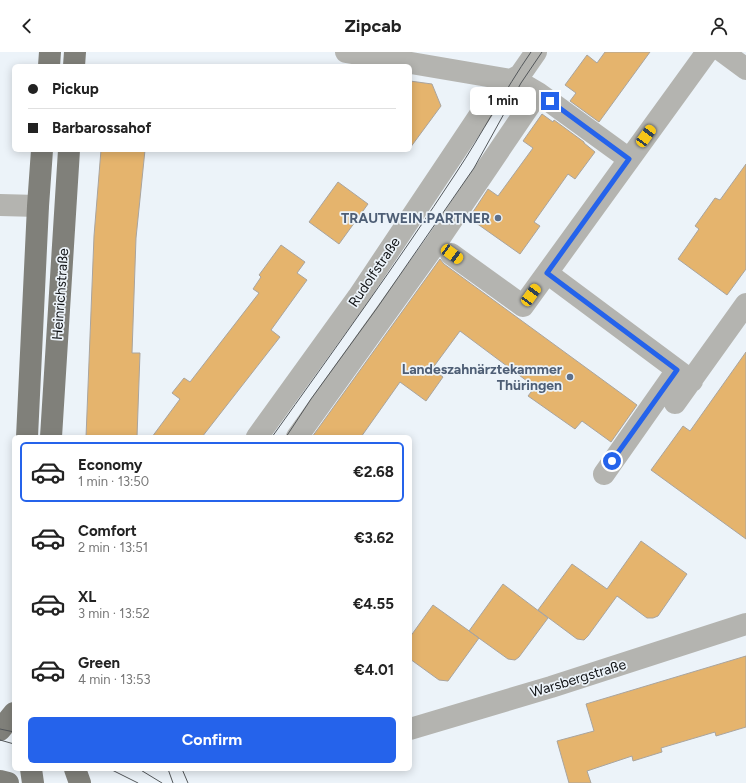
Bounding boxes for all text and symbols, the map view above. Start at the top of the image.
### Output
icon: back [16,15,38,37]
text: Zipcab [344,15,402,37]
icon: person [708,15,730,37]
text: Pickup [52,80,99,98]
callout: 1 min [470,87,536,115]
route end [541,92,559,110]
text: 1 min [488,93,518,108]
text: Barbarossahof [52,119,151,137]
car [634,123,658,149]
place label: TRAUTWEIN.PARTNER [341,210,490,227]
marker: TRAUTWEIN.PARTNER [493,213,503,223]
street label: Rudolfstraße [345,234,404,310]
car [439,242,465,266]
street label: Heinrichstraße [49,247,72,340]
car [519,282,543,308]
place label: Landeszahnärztekammer Thüringen [402,361,563,394]
marker: Landeszahnärztekammer Thüringen [565,372,575,382]
route start [603,452,621,470]
icon: car [30,454,66,490]
text: Economy [78,456,143,474]
text: €2.68 [353,463,394,481]
text: 1 min · 13:50 [78,474,149,489]
icon: car [30,520,66,556]
text: Comfort [78,522,137,540]
text: €3.62 [354,529,394,547]
text: 2 min · 13:51 [78,540,148,555]
icon: car [30,586,66,622]
text: XL [78,588,96,606]
text: €4.55 [353,595,394,613]
text: 3 min · 13:52 [78,606,150,621]
icon: car [30,652,66,688]
text: Green [78,654,120,672]
street label: Warsbergstraße [528,656,628,701]
text: €4.01 [354,661,394,679]
text: 4 min · 13:53 [78,672,151,687]
button: Confirm [28,717,396,763]

